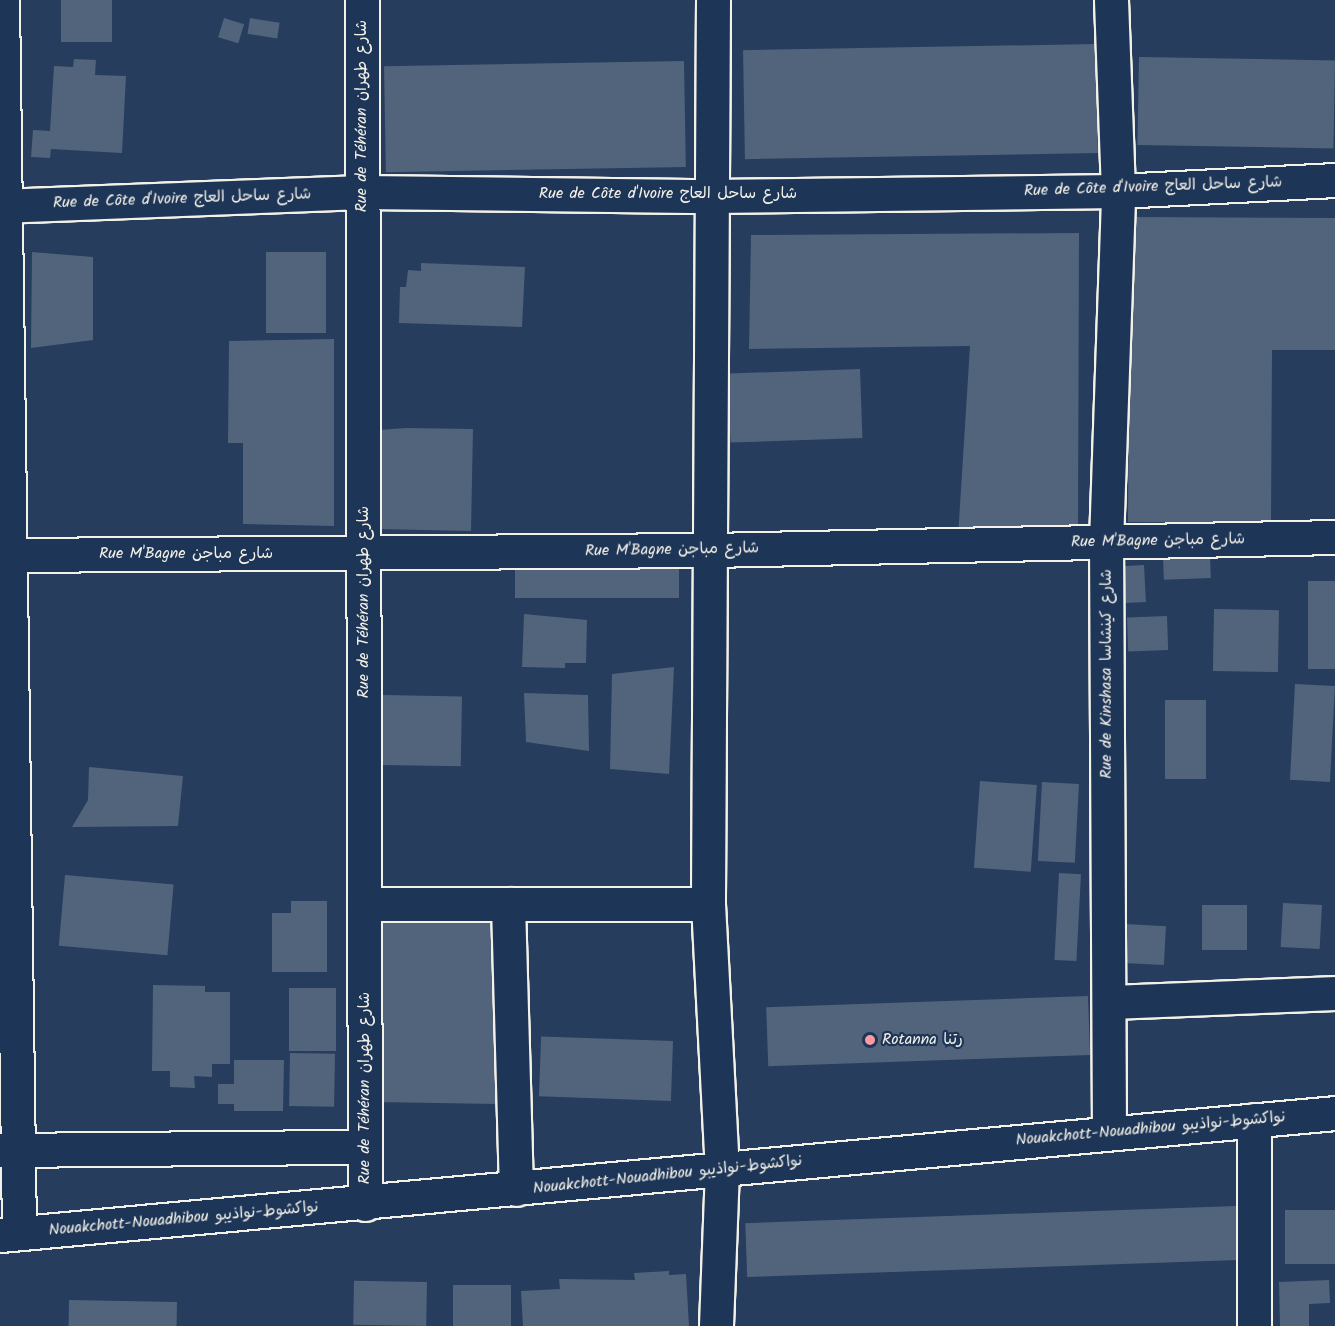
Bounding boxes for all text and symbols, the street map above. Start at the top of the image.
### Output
street label: Rue de Téhéran شارع طهران [352,20,372,212]
street label: Rue de Côte d'Ivoire شارع ساحل العاج [1024,173,1282,201]
street label: Rue de Côte d'Ivoire شارع ساحل العاج [539,184,797,204]
street label: Rue de Côte d'Ivoire شارع ساحل العاج [53,185,311,213]
street label: Rue de Téhéran شارع طهران [354,506,374,698]
street label: Rue M'Bagne شارع مباجن [1071,530,1245,552]
street label: Rue M'Bagne شارع مباجن [585,539,759,561]
street label: Rue M'Bagne شارع مباجن [99,544,273,564]
street label: Rue de Kinshasa شارع كينشاسا [1097,569,1117,779]
street label: Rue de Téhéran شارع طهران [355,992,375,1184]
place label: Rotanna رتنا [882,1030,963,1050]
marker: Rotanna رتنا [863,1033,877,1047]
street label: Nouakchott-Nouadhibou نواكشوط-نواذيبو [1015,1108,1287,1150]
street label: Nouakchott-Nouadhibou نواكشوط-نواذيبو [532,1151,804,1199]
street label: Nouakchott-Nouadhibou نواكشوط-نواذيبو [48,1198,320,1240]

